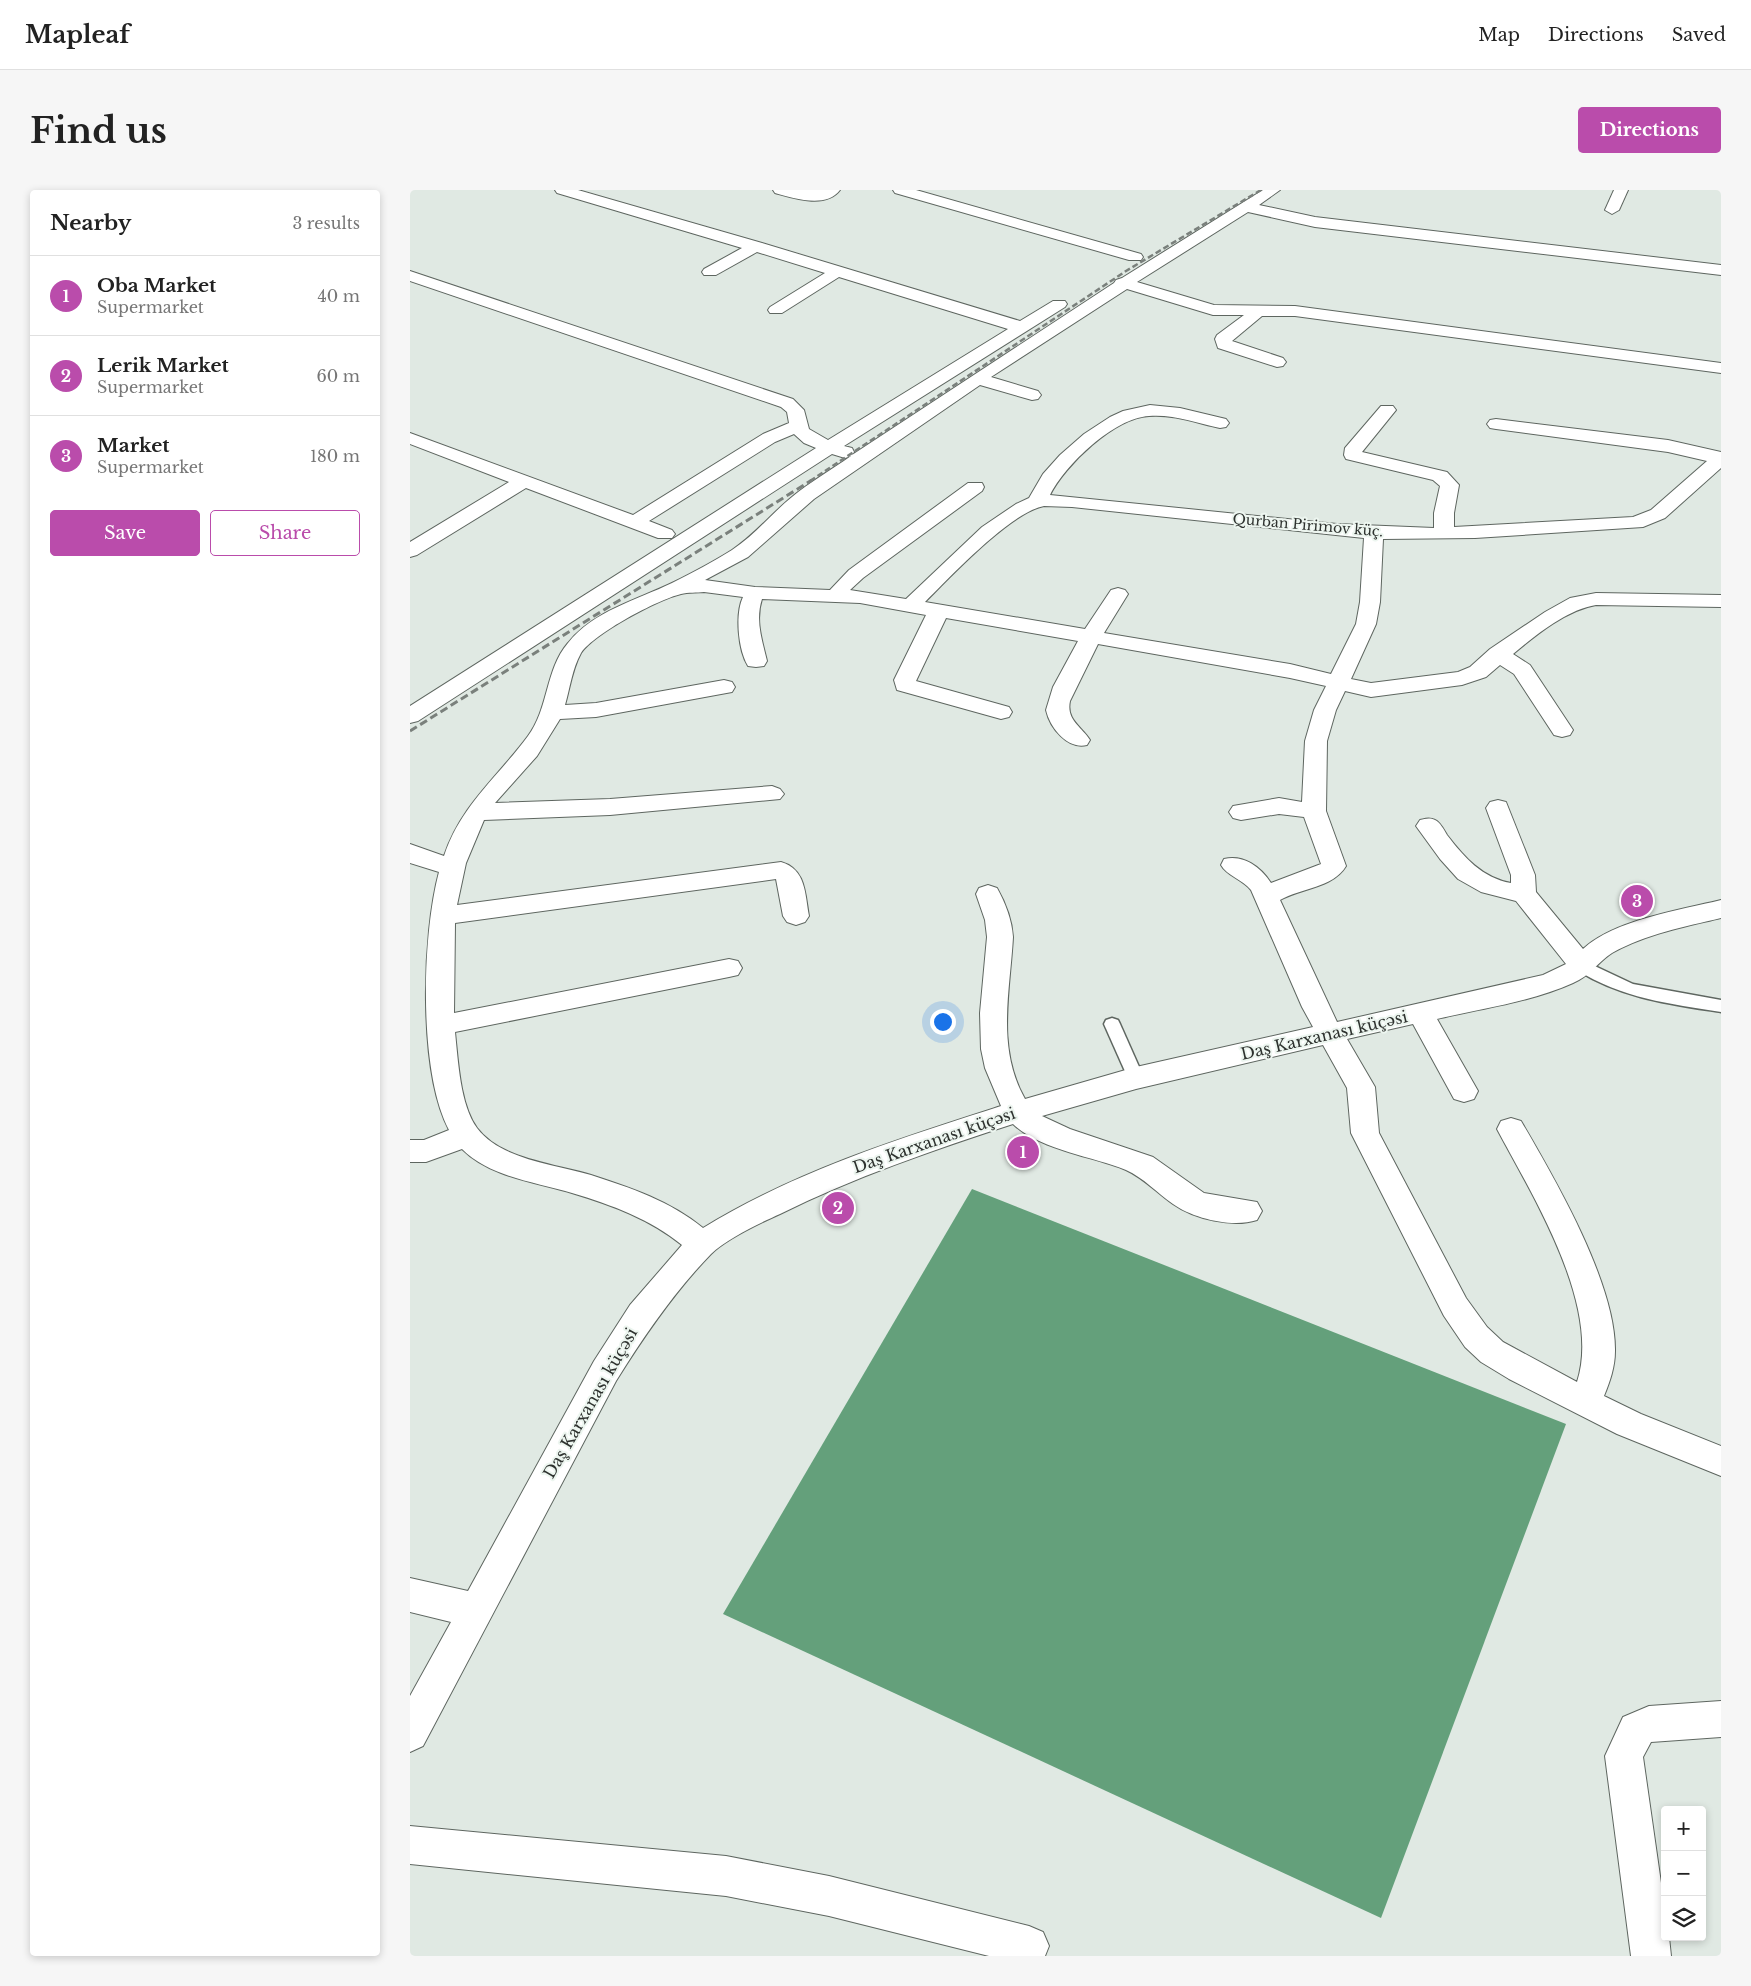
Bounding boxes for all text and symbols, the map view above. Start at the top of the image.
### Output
text: Mapleaf [25,20,130,49]
text: Map [1478,24,1520,46]
text: Directions [1548,24,1644,46]
text: Saved [1672,24,1726,46]
button: Directions [1578,107,1721,153]
text: Find us [30,109,167,152]
text: Nearby [50,210,131,236]
text: 3 results [292,213,360,233]
text: Oba Market [97,274,216,297]
text: 1 [63,286,69,306]
text: 40 m [317,286,360,306]
text: Supermarket [97,297,204,317]
text: Lerik Market [97,354,229,377]
text: 2 [61,366,71,386]
text: 60 m [317,366,360,386]
text: Supermarket [97,377,204,397]
text: Market [97,434,170,457]
text: 3 [61,446,71,466]
text: 180 m [310,446,360,466]
text: Supermarket [97,457,204,477]
street label: Qurban Pirimov küç. [1232,509,1384,541]
button: Save [50,510,200,556]
button: Share [210,510,360,556]
pin: 3 [1621,882,1653,920]
street label: Daş Karxanası küçəsi [1239,1006,1410,1064]
your location [930,1009,956,1035]
street label: Daş Karxanası küçəsi [850,1103,1018,1177]
pin: 1 [1007,1133,1039,1171]
pin: 2 [822,1189,854,1227]
street label: Daş Karxanası küçəsi [539,1324,642,1482]
map controls [1661,1806,1706,1941]
button: + [1661,1806,1706,1851]
button: − [1661,1851,1706,1896]
button: layers [1661,1896,1706,1941]

